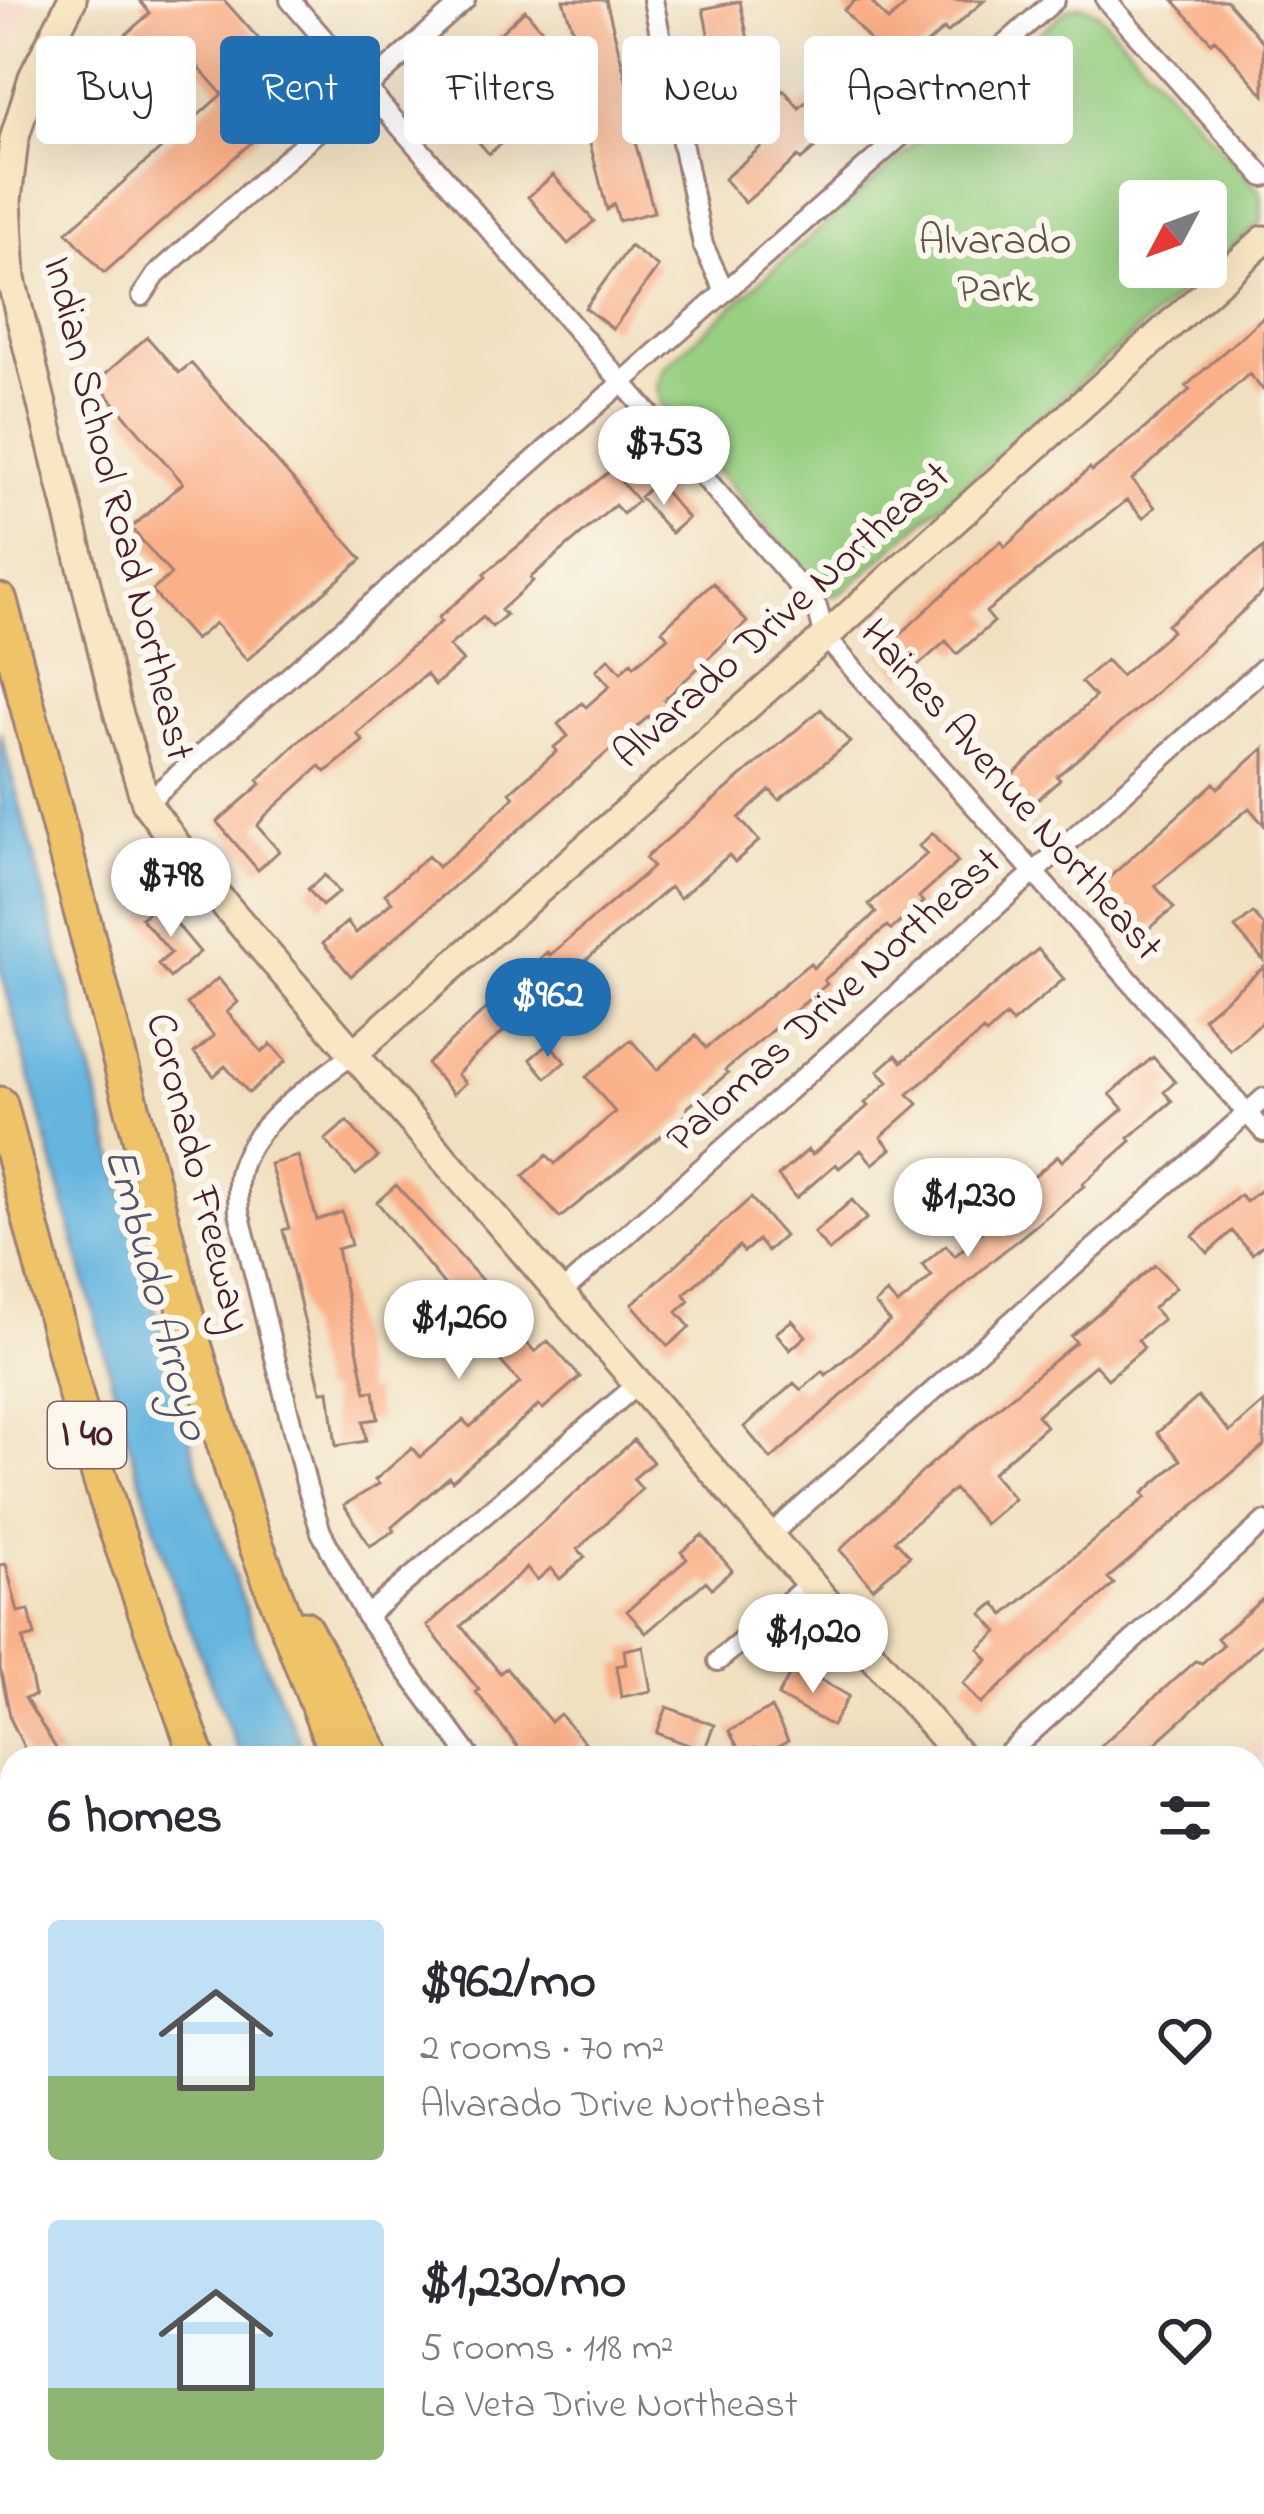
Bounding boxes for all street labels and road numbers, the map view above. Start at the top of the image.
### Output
street label: Indian School Road Northeast [25,251,209,767]
street label: Alvarado Drive Northeast [601,447,965,785]
street label: Haines Avenue Northeast [844,606,1176,976]
street label: Palomas Drive Northeast [654,833,1016,1169]
street label: Coronado Freeway [128,1007,266,1339]
road number: I 40 [48,1402,126,1468]

